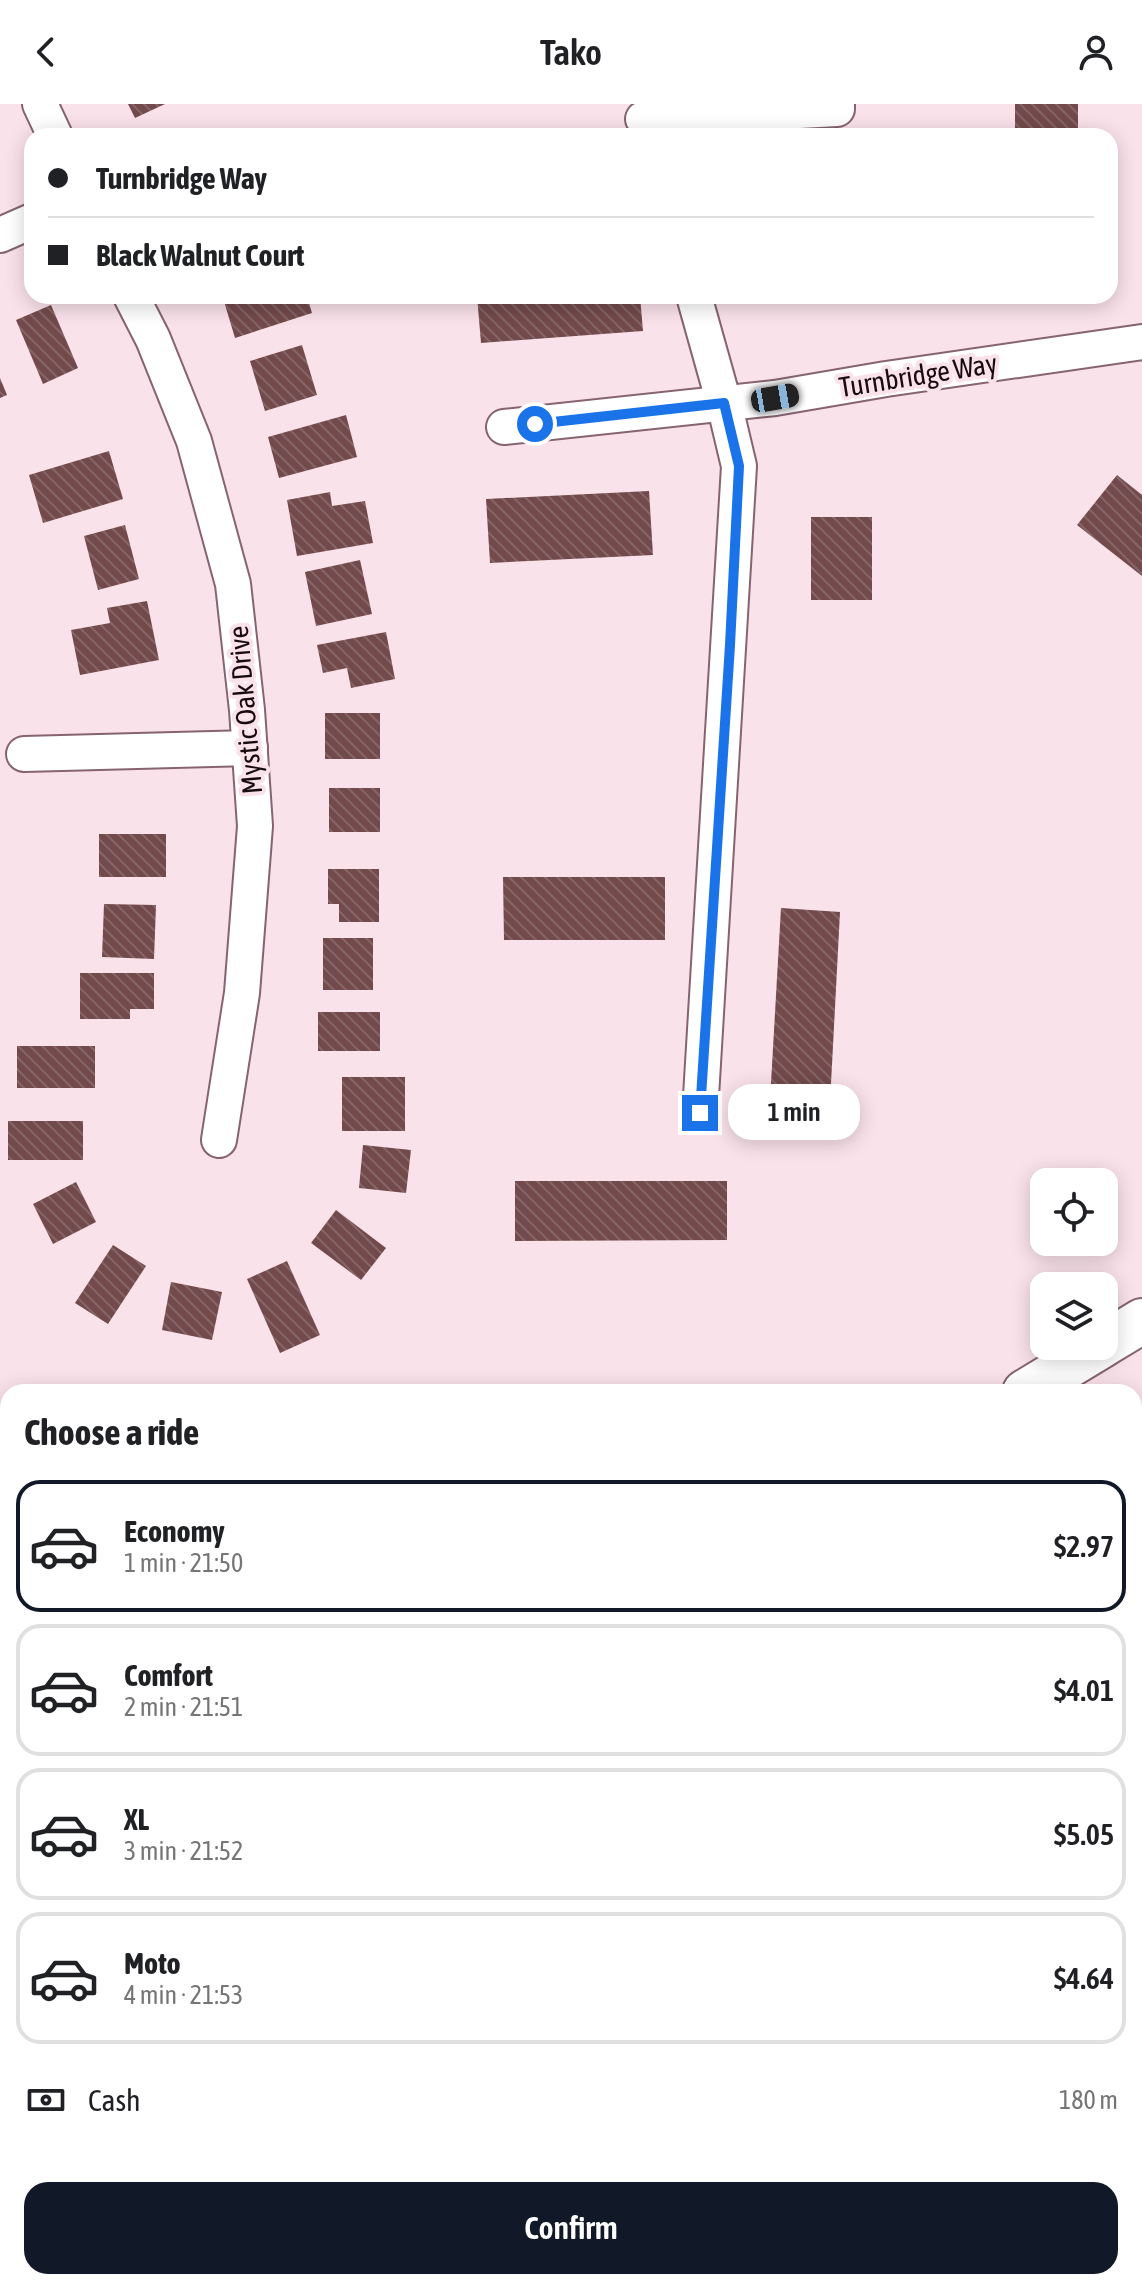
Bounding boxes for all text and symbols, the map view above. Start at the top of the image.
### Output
icon: back [24,30,68,74]
icon: person [1074,30,1118,74]
text: Tako [540,31,602,73]
text: Turnbridge Way [96,161,267,195]
text: Black Walnut Court [96,238,304,272]
street label: Turnbridge Way [837,347,999,403]
car [749,382,801,414]
route start [517,406,553,442]
street label: Mystic Oak Drive [222,625,268,795]
callout: 1 min [728,1085,860,1141]
route end [682,1095,718,1131]
text: 1 min [767,1097,821,1127]
map controls [1030,1168,1118,1360]
button: locate [1030,1168,1118,1256]
button: layers [1030,1272,1118,1360]
text: Choose a ride [24,1411,199,1453]
icon: car [28,1510,100,1582]
text: Economy [124,1514,225,1548]
text: $2.97 [1054,1529,1114,1563]
text: 1 min · 21:50 [124,1548,243,1578]
icon: car [28,1654,100,1726]
text: Comfort [124,1658,213,1692]
text: $4.01 [1054,1673,1114,1707]
text: 2 min · 21:51 [124,1692,243,1722]
icon: car [28,1798,100,1870]
text: XL [124,1802,149,1836]
text: $5.05 [1054,1817,1114,1851]
text: 3 min · 21:52 [124,1836,243,1866]
icon: car [28,1942,100,2014]
text: Moto [124,1946,181,1980]
text: $4.64 [1054,1961,1114,1995]
text: 4 min · 21:53 [124,1980,243,2010]
icon: cash [24,2078,68,2122]
text: Cash [88,2083,141,2117]
text: 180 m [1059,2085,1118,2115]
button: Confirm [24,2182,1118,2274]

